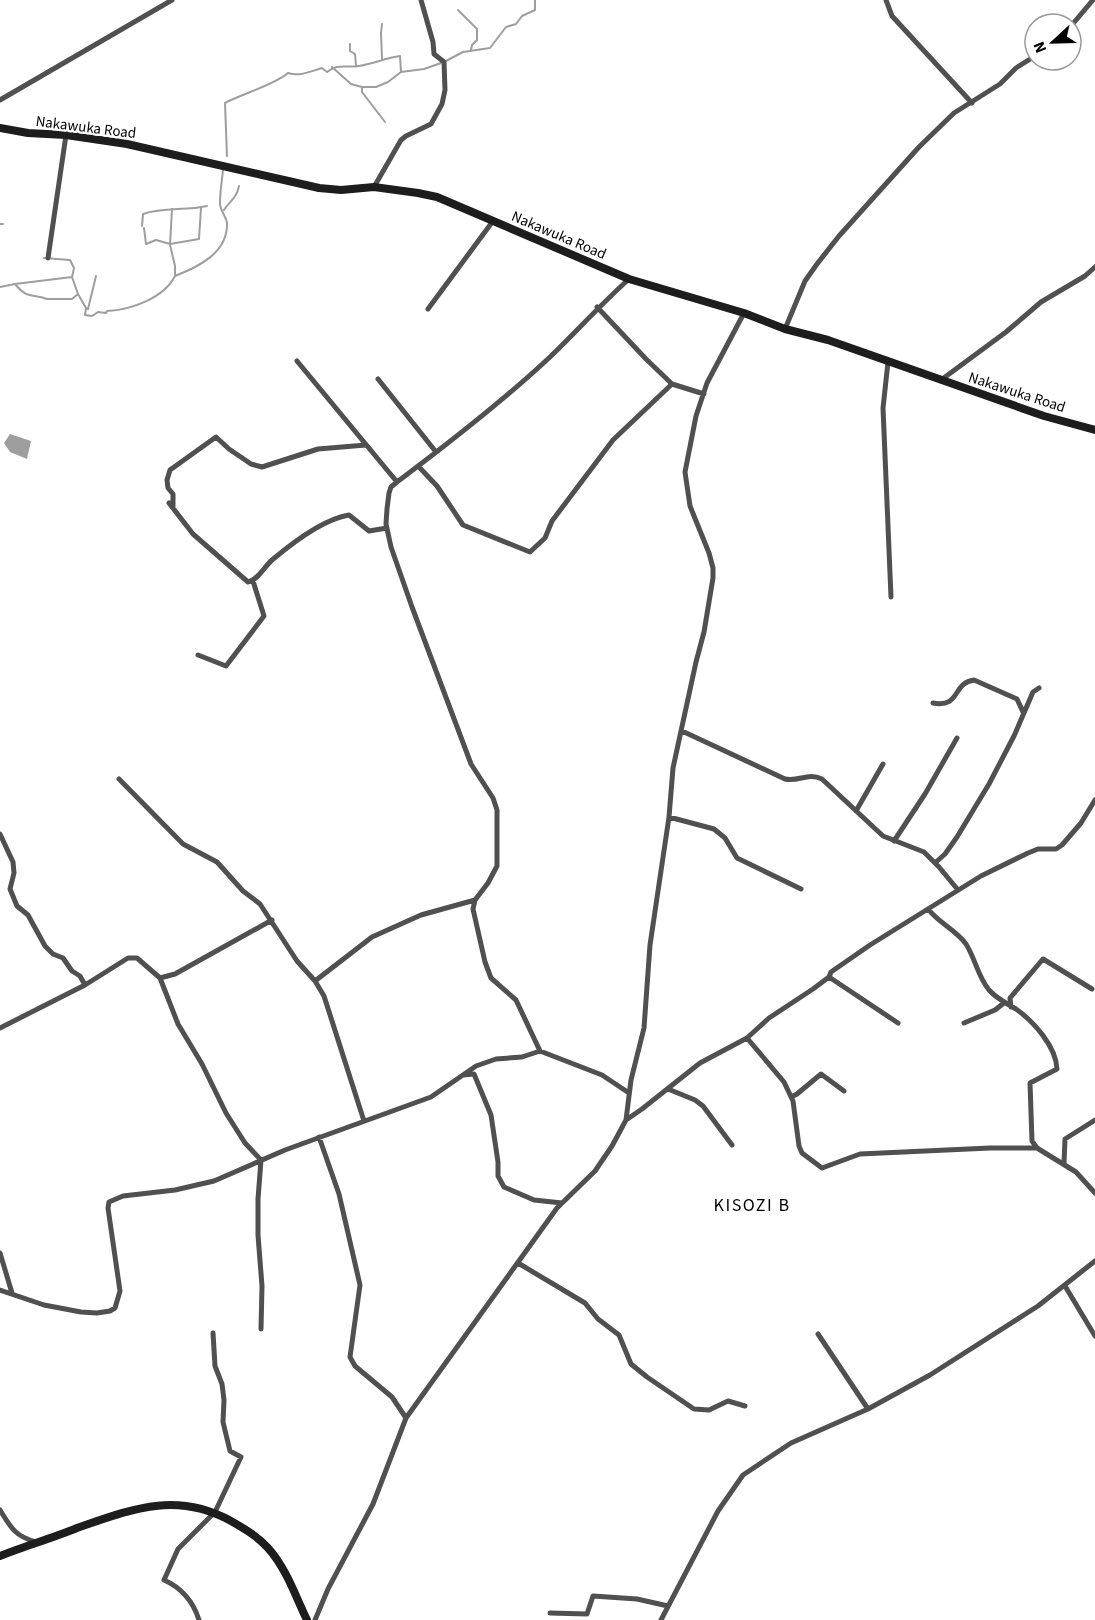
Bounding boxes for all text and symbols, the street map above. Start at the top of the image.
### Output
north arrow [1023,12,1083,72]
text: N [1028,38,1052,56]
street label: Nakawuka Road [34,111,137,144]
street label: Nakawuka Road [508,206,609,265]
street label: Nakawuka Road [966,367,1068,418]
district label: KISOZI B [714,1193,790,1218]

